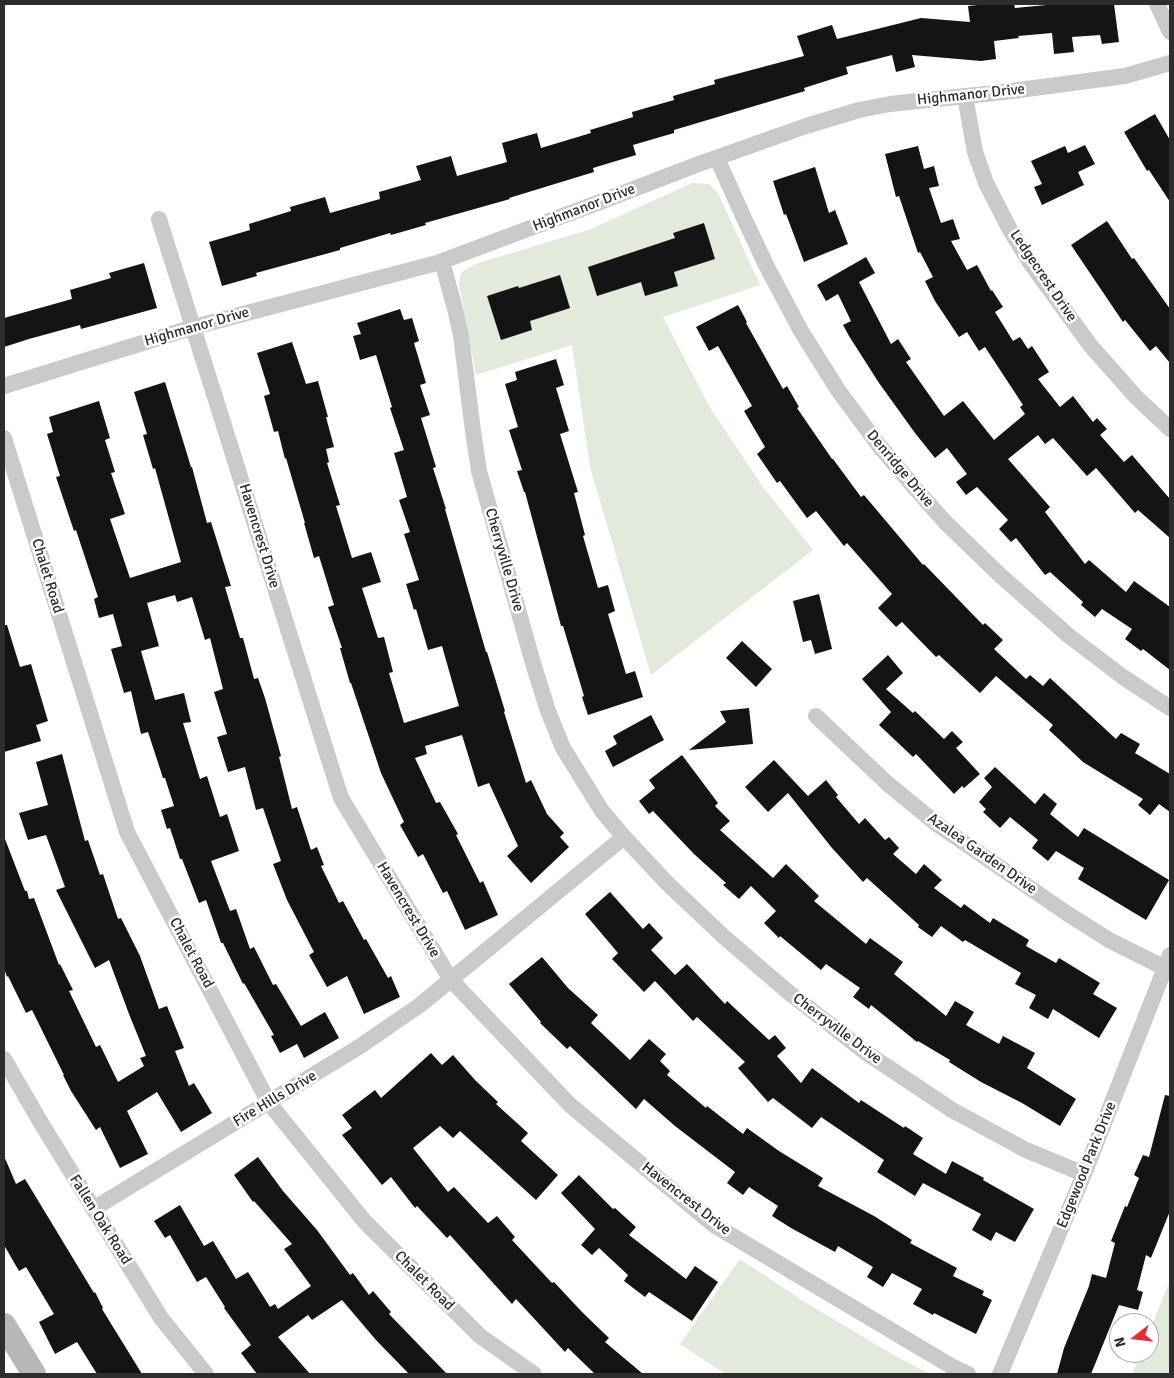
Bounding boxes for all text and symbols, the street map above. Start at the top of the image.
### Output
street label: Highmanor Drive [916,80,1026,110]
street label: Highmanor Drive [530,180,638,236]
street label: Ledgecrest Drive [1006,227,1080,325]
street label: Highmanor Drive [143,303,251,351]
street label: Denridge Drive [862,427,938,511]
street label: Havencrest Drive [235,482,283,590]
street label: Cherryville Drive [481,506,527,614]
street label: Chalet Road [27,536,67,616]
street label: Azalea Garden Drive [924,810,1040,898]
street label: Havencrest Drive [372,859,444,961]
street label: Chalet Road [165,915,217,991]
street label: Cherryville Drive [789,990,885,1068]
street label: Fire Hills Drive [230,1067,320,1131]
street label: Edgewood Park Drive [1053,1099,1121,1231]
street label: Havencrest Drive [638,1159,734,1239]
street label: Fallen Oak Road [65,1172,135,1268]
street label: Chalet Road [390,1247,458,1315]
north arrow [1109,1313,1159,1363]
text: N [1111,1335,1130,1349]

